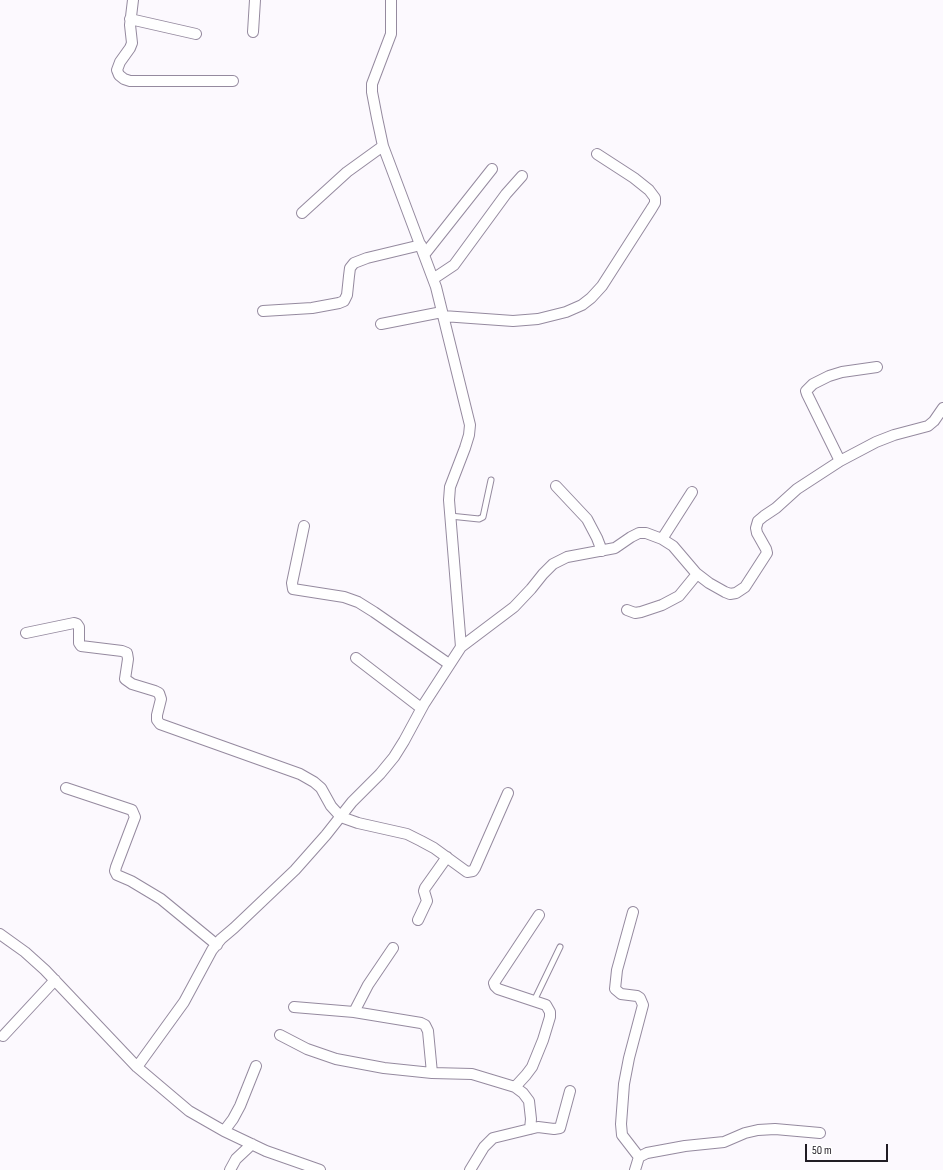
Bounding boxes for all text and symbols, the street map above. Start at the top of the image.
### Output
scale bar [807,1136,890,1162]
text: 50 m [812,1143,832,1158]

